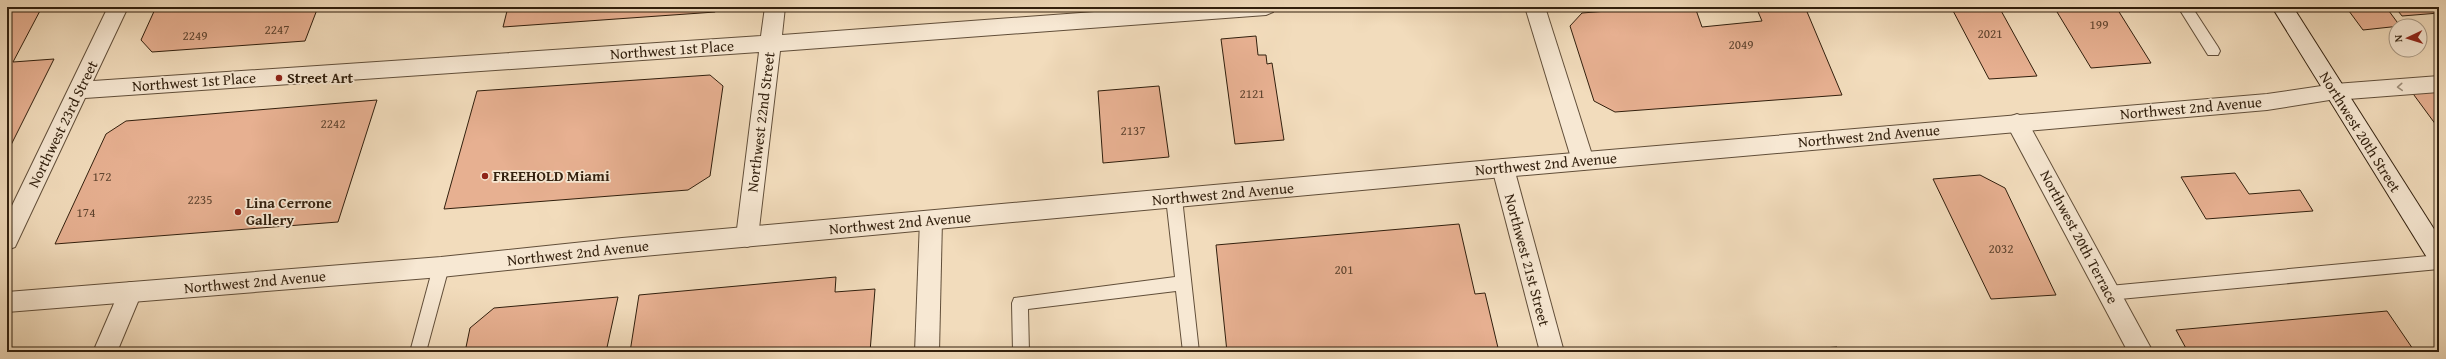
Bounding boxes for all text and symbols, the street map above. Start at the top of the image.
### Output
house number: 199 [2090,15,2108,34]
north arrow [2388,18,2428,58]
house number: 2247 [264,20,290,39]
house number: 2021 [1977,24,2003,43]
house number: 2249 [182,26,208,45]
text: N [2390,34,2406,43]
street label: Northwest 1st Place [609,35,735,64]
house number: 2049 [1728,35,1754,54]
street label: Northwest 22nd Street [741,50,780,193]
street label: Northwest 23rd Street [23,56,103,191]
street label: Northwest 1st Place [131,67,257,96]
place label: Street Art [287,67,353,88]
street label: Northwest 20th Street [2315,67,2406,197]
marker: Street Art [274,73,284,83]
one-way arrow [2397,83,2403,92]
house number: 2121 [1239,84,1265,103]
street label: Northwest 2nd Avenue [2119,91,2263,124]
house number: 2242 [320,114,346,133]
street label: Northwest 2nd Avenue [1797,119,1941,152]
house number: 2137 [1120,121,1146,140]
street label: Northwest 2nd Avenue [1474,147,1618,180]
place label: FREEHOLD Miami [493,165,610,186]
street label: Northwest 20th Terrace [2035,166,2124,307]
house number: 172 [93,167,111,186]
marker: FREEHOLD Miami [480,171,490,181]
street label: Northwest 2nd Avenue [1151,177,1295,210]
house number: 2235 [187,190,213,209]
street label: Northwest 21st Street [1500,191,1555,329]
place label: Lina Cerrone Gallery [246,192,332,230]
house number: 174 [77,203,95,222]
street label: Northwest 2nd Avenue [828,206,972,239]
marker: Lina Cerrone Gallery [233,207,243,217]
street label: Northwest 2nd Avenue [506,235,650,270]
house number: 2032 [1988,239,2014,258]
house number: 201 [1335,260,1353,279]
street label: Northwest 2nd Avenue [183,265,327,298]

